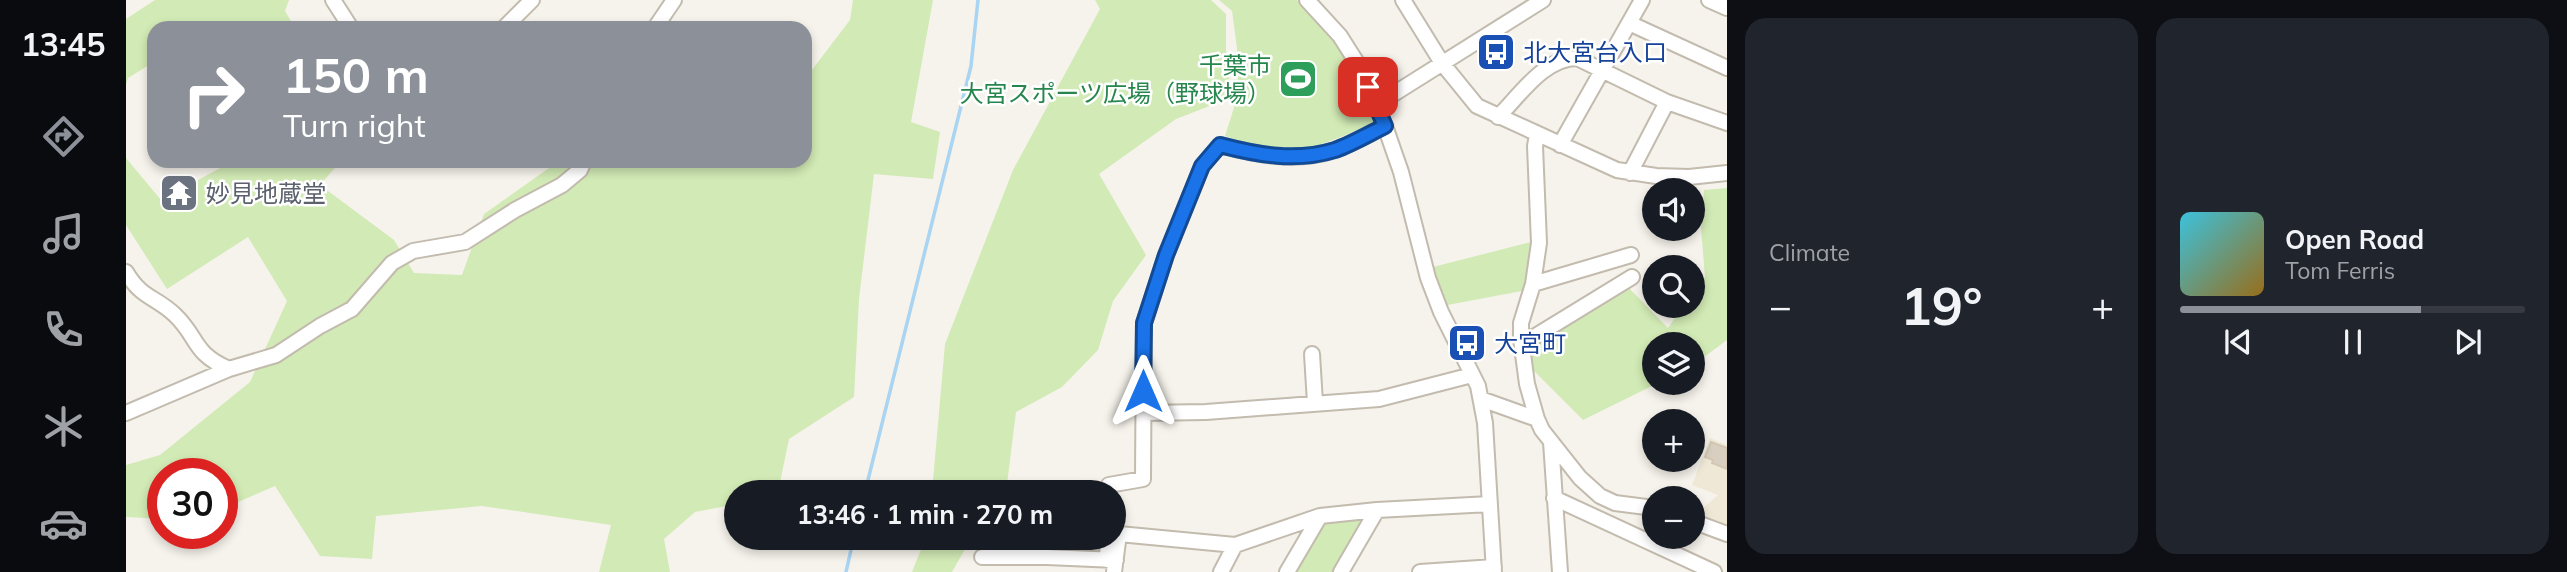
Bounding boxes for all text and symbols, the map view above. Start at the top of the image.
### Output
text: 13:45 [21,24,105,64]
bus stop icon: 北大宮台入口 [1475,31,1517,73]
place label: 北大宮台入口 [1523,37,1667,67]
text: 150 m [283,44,429,105]
icon: right [168,49,259,140]
place label: 千葉市 大宮スポーツ広場（野球場） [959,50,1271,108]
pin [1338,57,1398,117]
sports icon: 千葉市 大宮スポーツ広場（野球場） [1277,58,1319,100]
icon: arrive [1349,68,1387,106]
text: Turn right [283,105,426,145]
icon: directions [39,112,88,161]
temple icon: 妙見地蔵堂 [158,172,200,214]
place label: 妙見地蔵堂 [206,178,326,208]
map controls [1642,178,1705,549]
button: sound [1642,178,1705,241]
icon: music [39,209,88,258]
text: Open Road [2285,223,2424,256]
text: Climate [1769,238,1850,267]
button: search [1642,255,1705,318]
text: Tom Ferris [2285,256,2395,285]
text: 19° [1900,273,1983,338]
text: − [1769,282,1792,330]
text: + [2091,282,2114,330]
icon: phone [39,305,88,354]
bus stop icon: 大宮町 [1446,322,1488,364]
icon: previous [2219,323,2257,361]
icon: pause [2334,323,2372,361]
icon: next [2449,323,2487,361]
place label: 大宮町 [1494,328,1566,358]
button: layers [1642,332,1705,395]
position arrow [1106,354,1180,428]
icon: climate [39,402,88,451]
button: + [1642,409,1705,472]
speed limit sign: 30 [147,458,238,549]
button: − [1642,486,1705,549]
text: 13:46 · 1 min · 270 m [797,498,1053,531]
icon: car [39,499,88,548]

